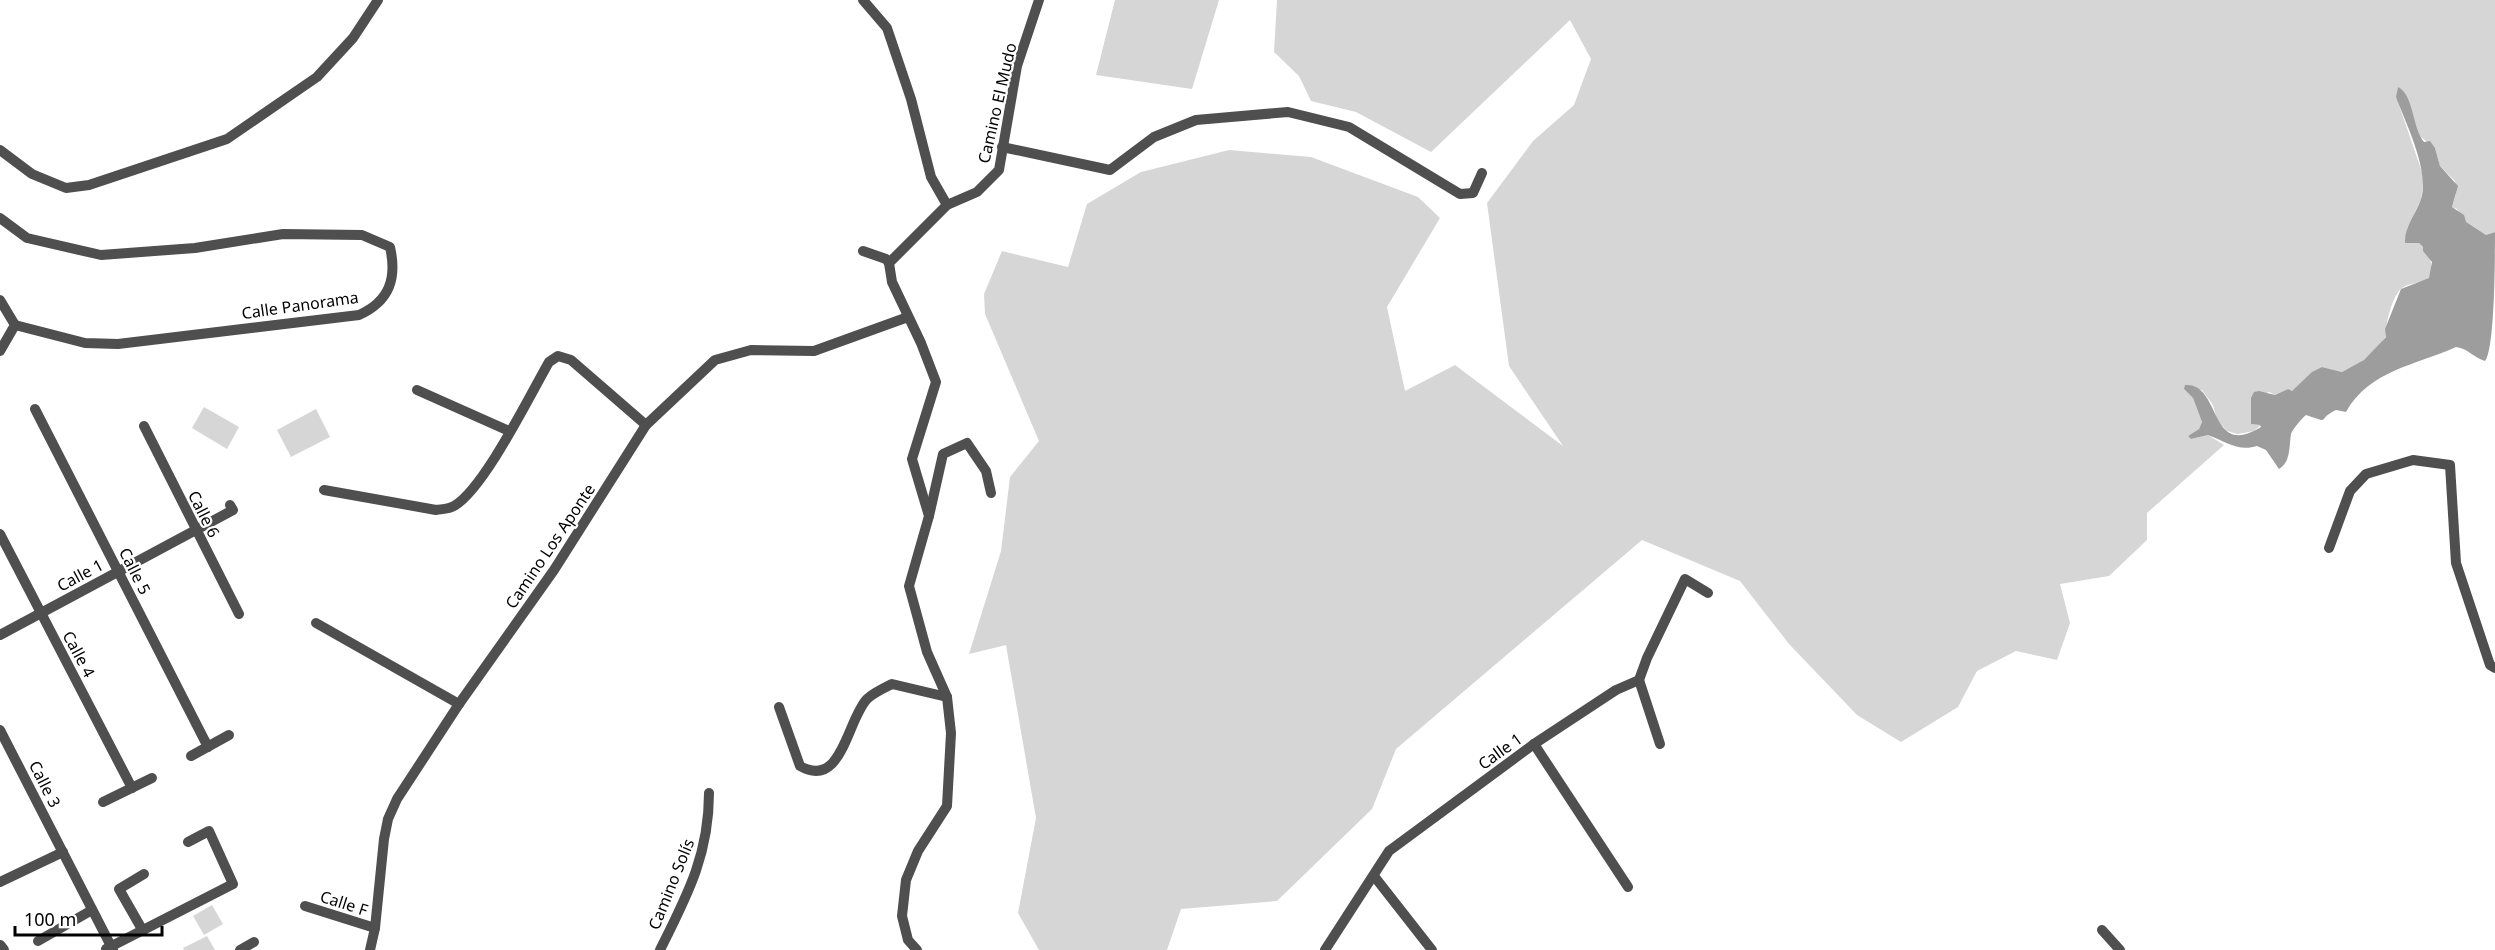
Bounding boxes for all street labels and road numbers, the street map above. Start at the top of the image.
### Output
street label: Camino El Mudo [972,41,1022,165]
street label: Calle Panorama [240,286,360,324]
street label: Camino Los Aponte [500,479,600,613]
street label: Calle 6 [183,487,225,541]
street label: Calle 5 [114,544,156,598]
street label: Calle 1 [53,554,107,596]
street label: Calle 4 [58,627,100,681]
street label: Calle 1 [1473,727,1527,775]
street label: Calle 3 [24,757,66,811]
street label: Camino Solís [643,835,699,933]
street label: Calle F [317,885,371,921]

